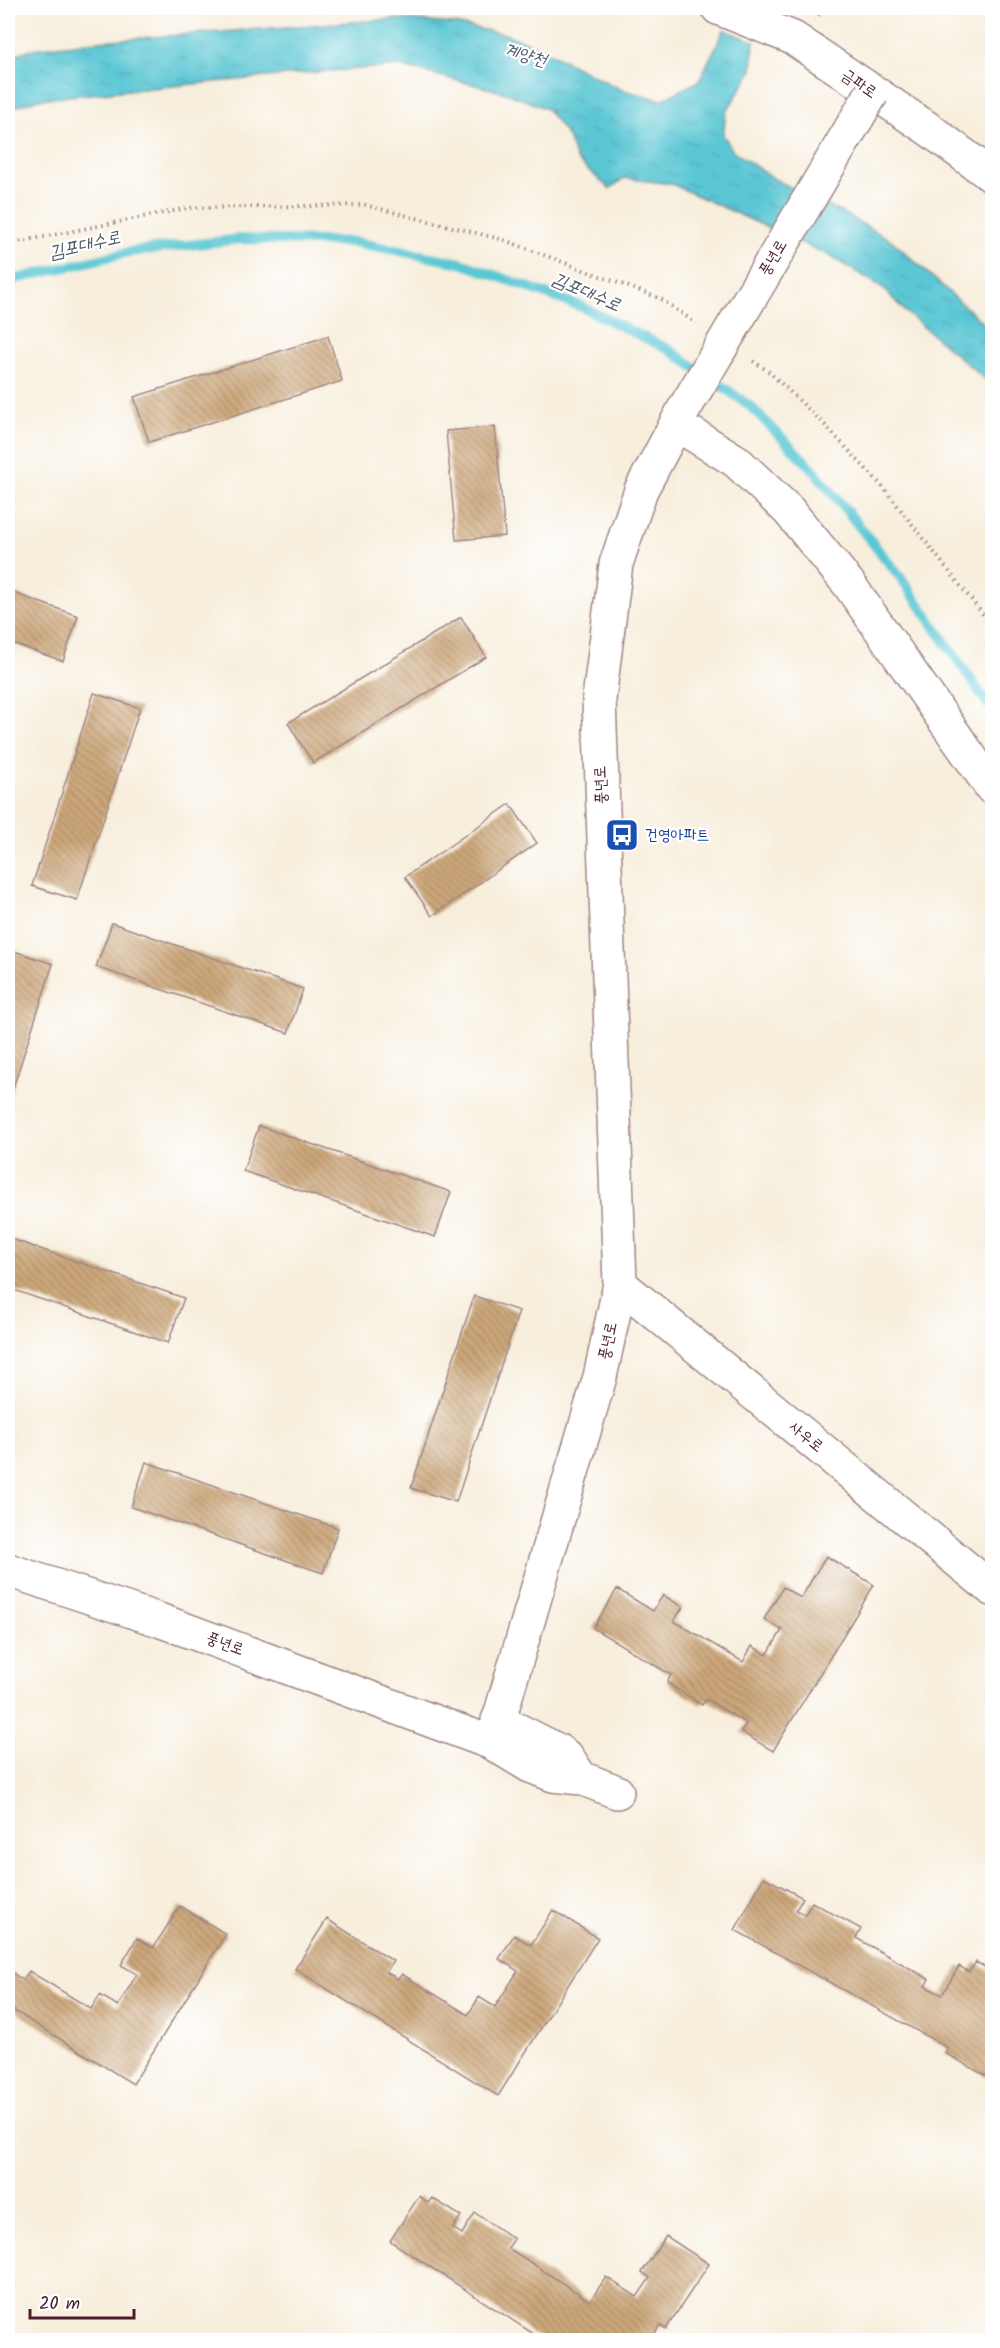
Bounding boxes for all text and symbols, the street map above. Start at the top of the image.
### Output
water label: 계양천 [500,36,551,76]
street label: 금파로 [836,63,882,105]
water label: 김포대수로 [46,224,124,268]
street label: 풍년로 [752,235,794,281]
water label: 김포대수로 [547,266,625,320]
street label: 풍년로 [588,765,614,805]
bus stop icon: 건영아파트 [604,817,640,853]
place label: 건영아파트 [645,823,709,848]
street label: 풍년로 [592,1320,624,1362]
street label: 사우로 [783,1415,829,1459]
street label: 풍년로 [203,1626,247,1662]
scale bar [30,2282,134,2320]
text: 20 m [39,2290,80,2319]

